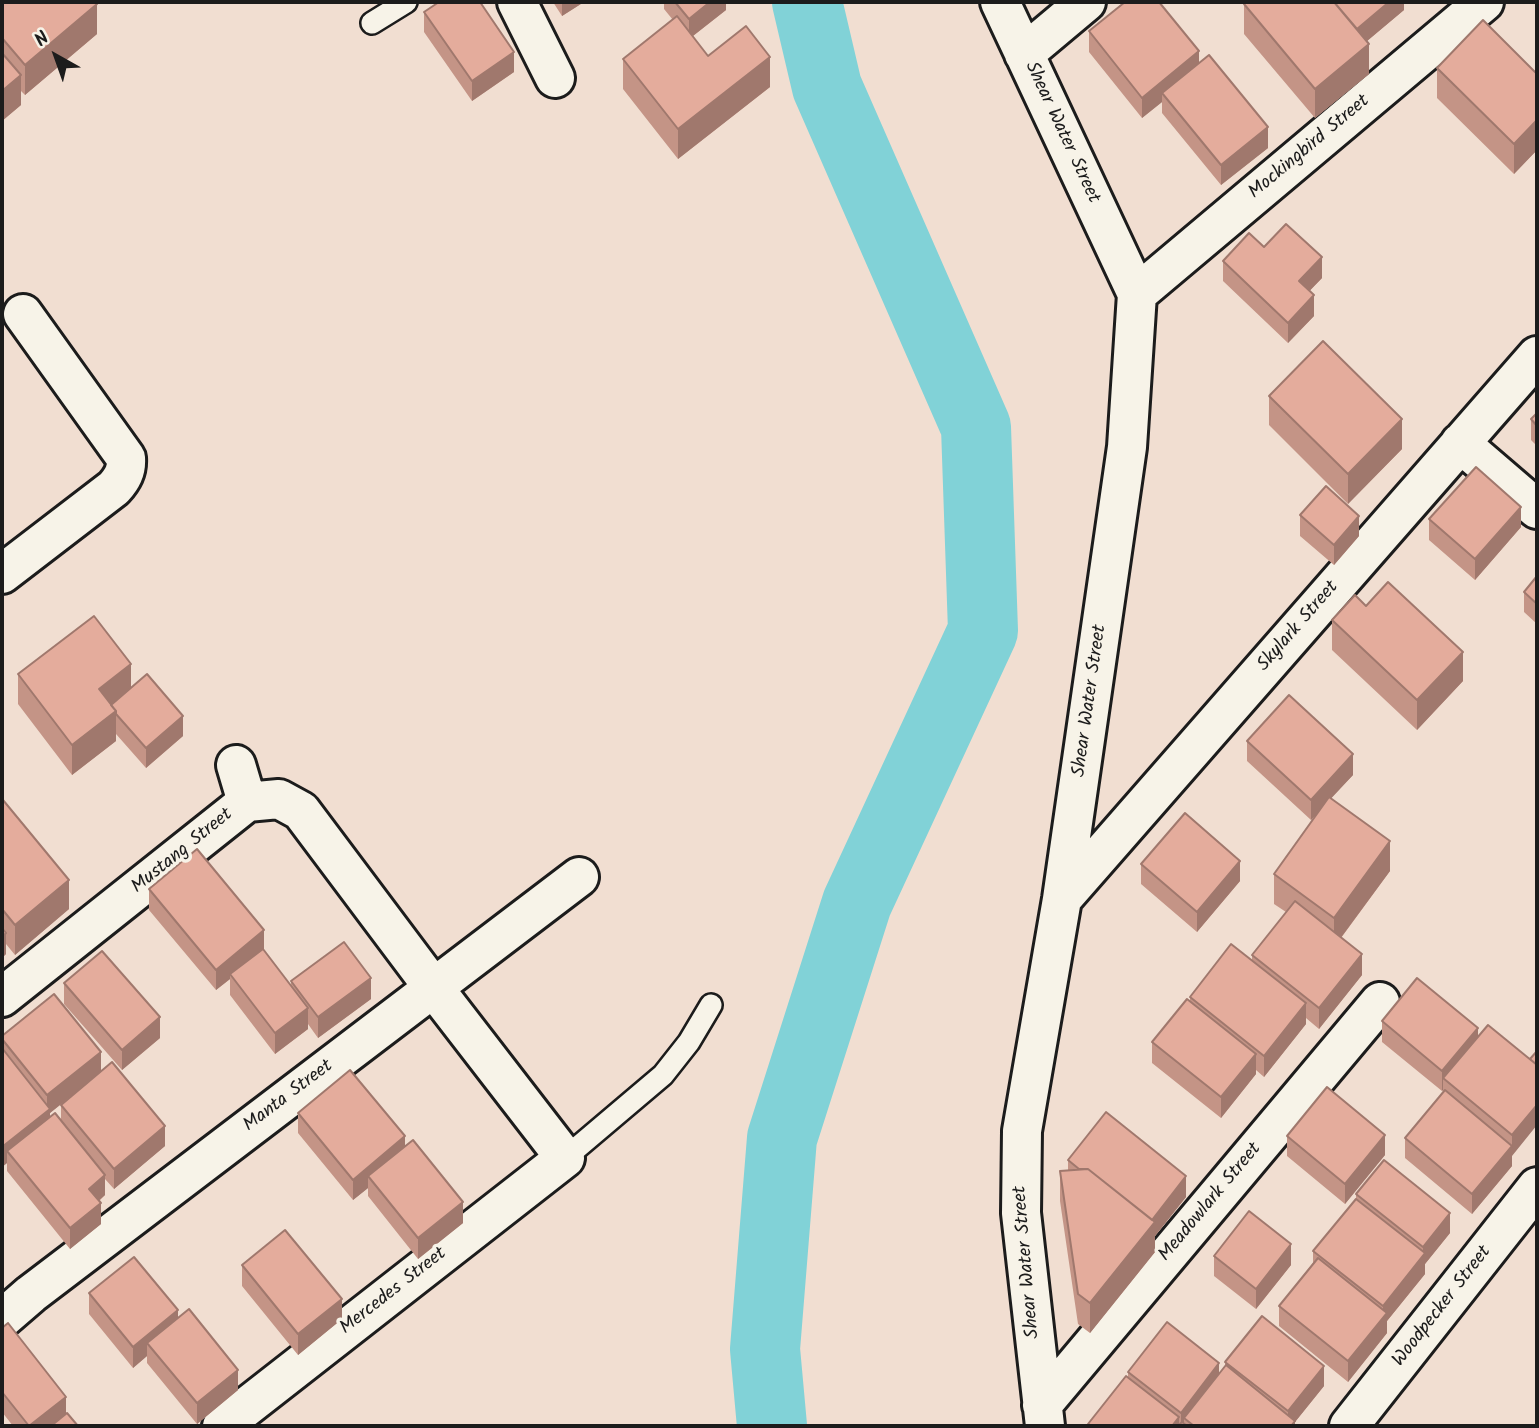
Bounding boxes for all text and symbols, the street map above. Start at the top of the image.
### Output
north arrow [21,21,91,91]
text: N [28,25,57,55]
street label: Shear Water Street [1018,59,1104,207]
street label: Mockingbird Street [1245,91,1375,205]
street label: Skylark Street [1253,577,1345,677]
street label: Shear Water Street [1069,623,1113,779]
street label: Mustang Street [128,804,238,900]
street label: Manta Street [240,1056,338,1138]
street label: Meadowlark Street [1155,1139,1267,1267]
street label: Shear Water Street [1010,1185,1046,1339]
street label: Woodpecker Street [1389,1242,1497,1372]
street label: Mercedes Street [336,1243,452,1341]

